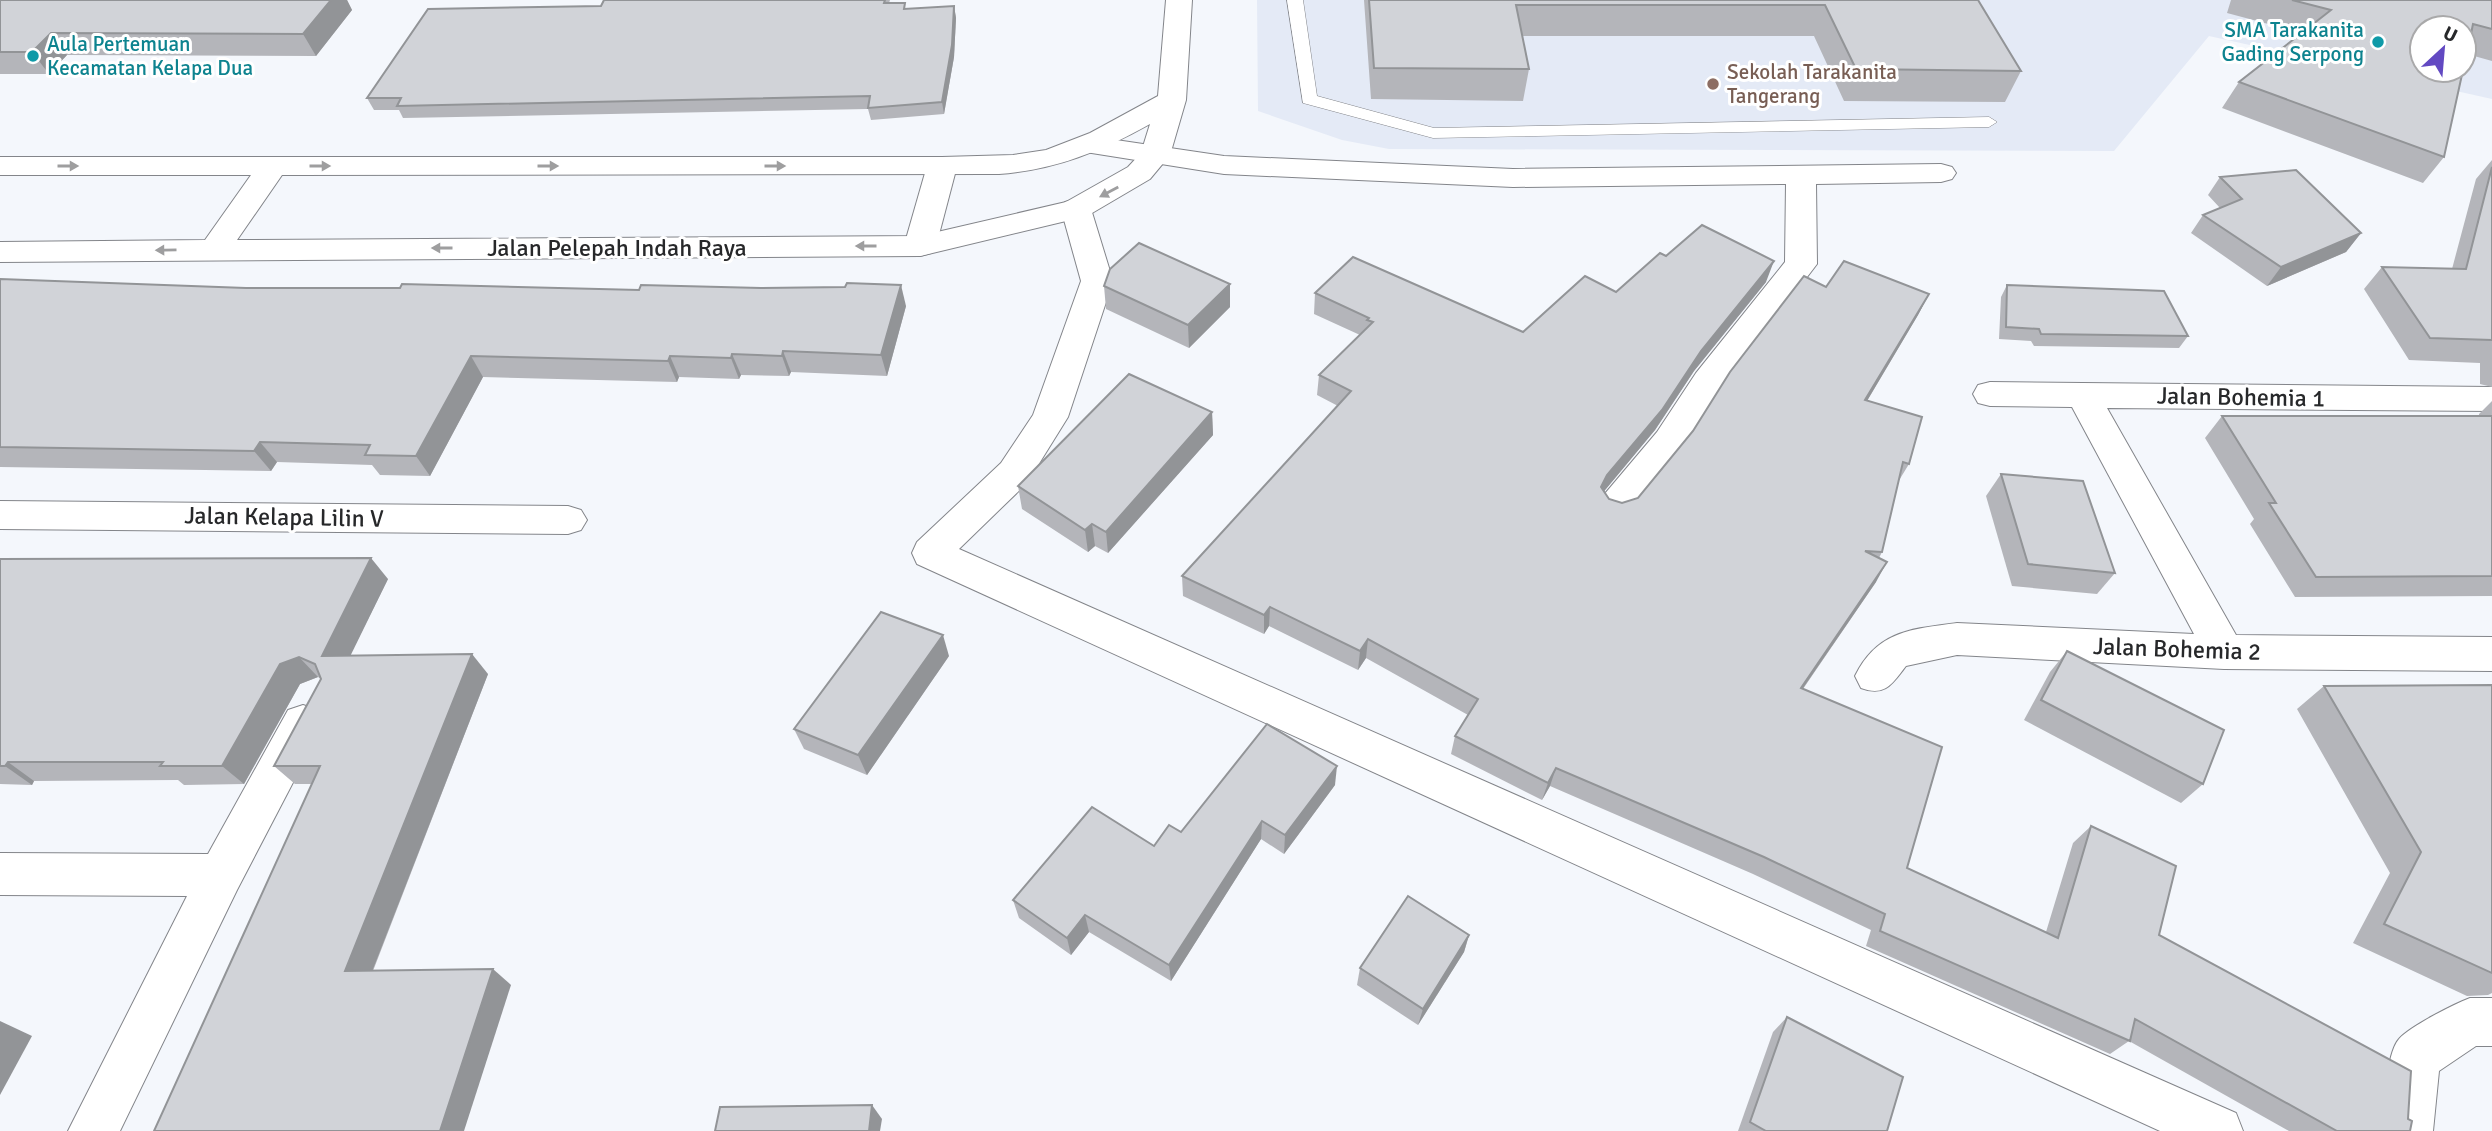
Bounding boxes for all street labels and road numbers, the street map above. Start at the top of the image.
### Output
street label: Jalan Pelepah Indah Raya [487,233,747,263]
street label: Jalan Bohemia 1 [2157,381,2325,413]
street label: Jalan Kelapa Lilin V [184,500,384,534]
street label: Jalan Bohemia 2 [2093,631,2261,667]

